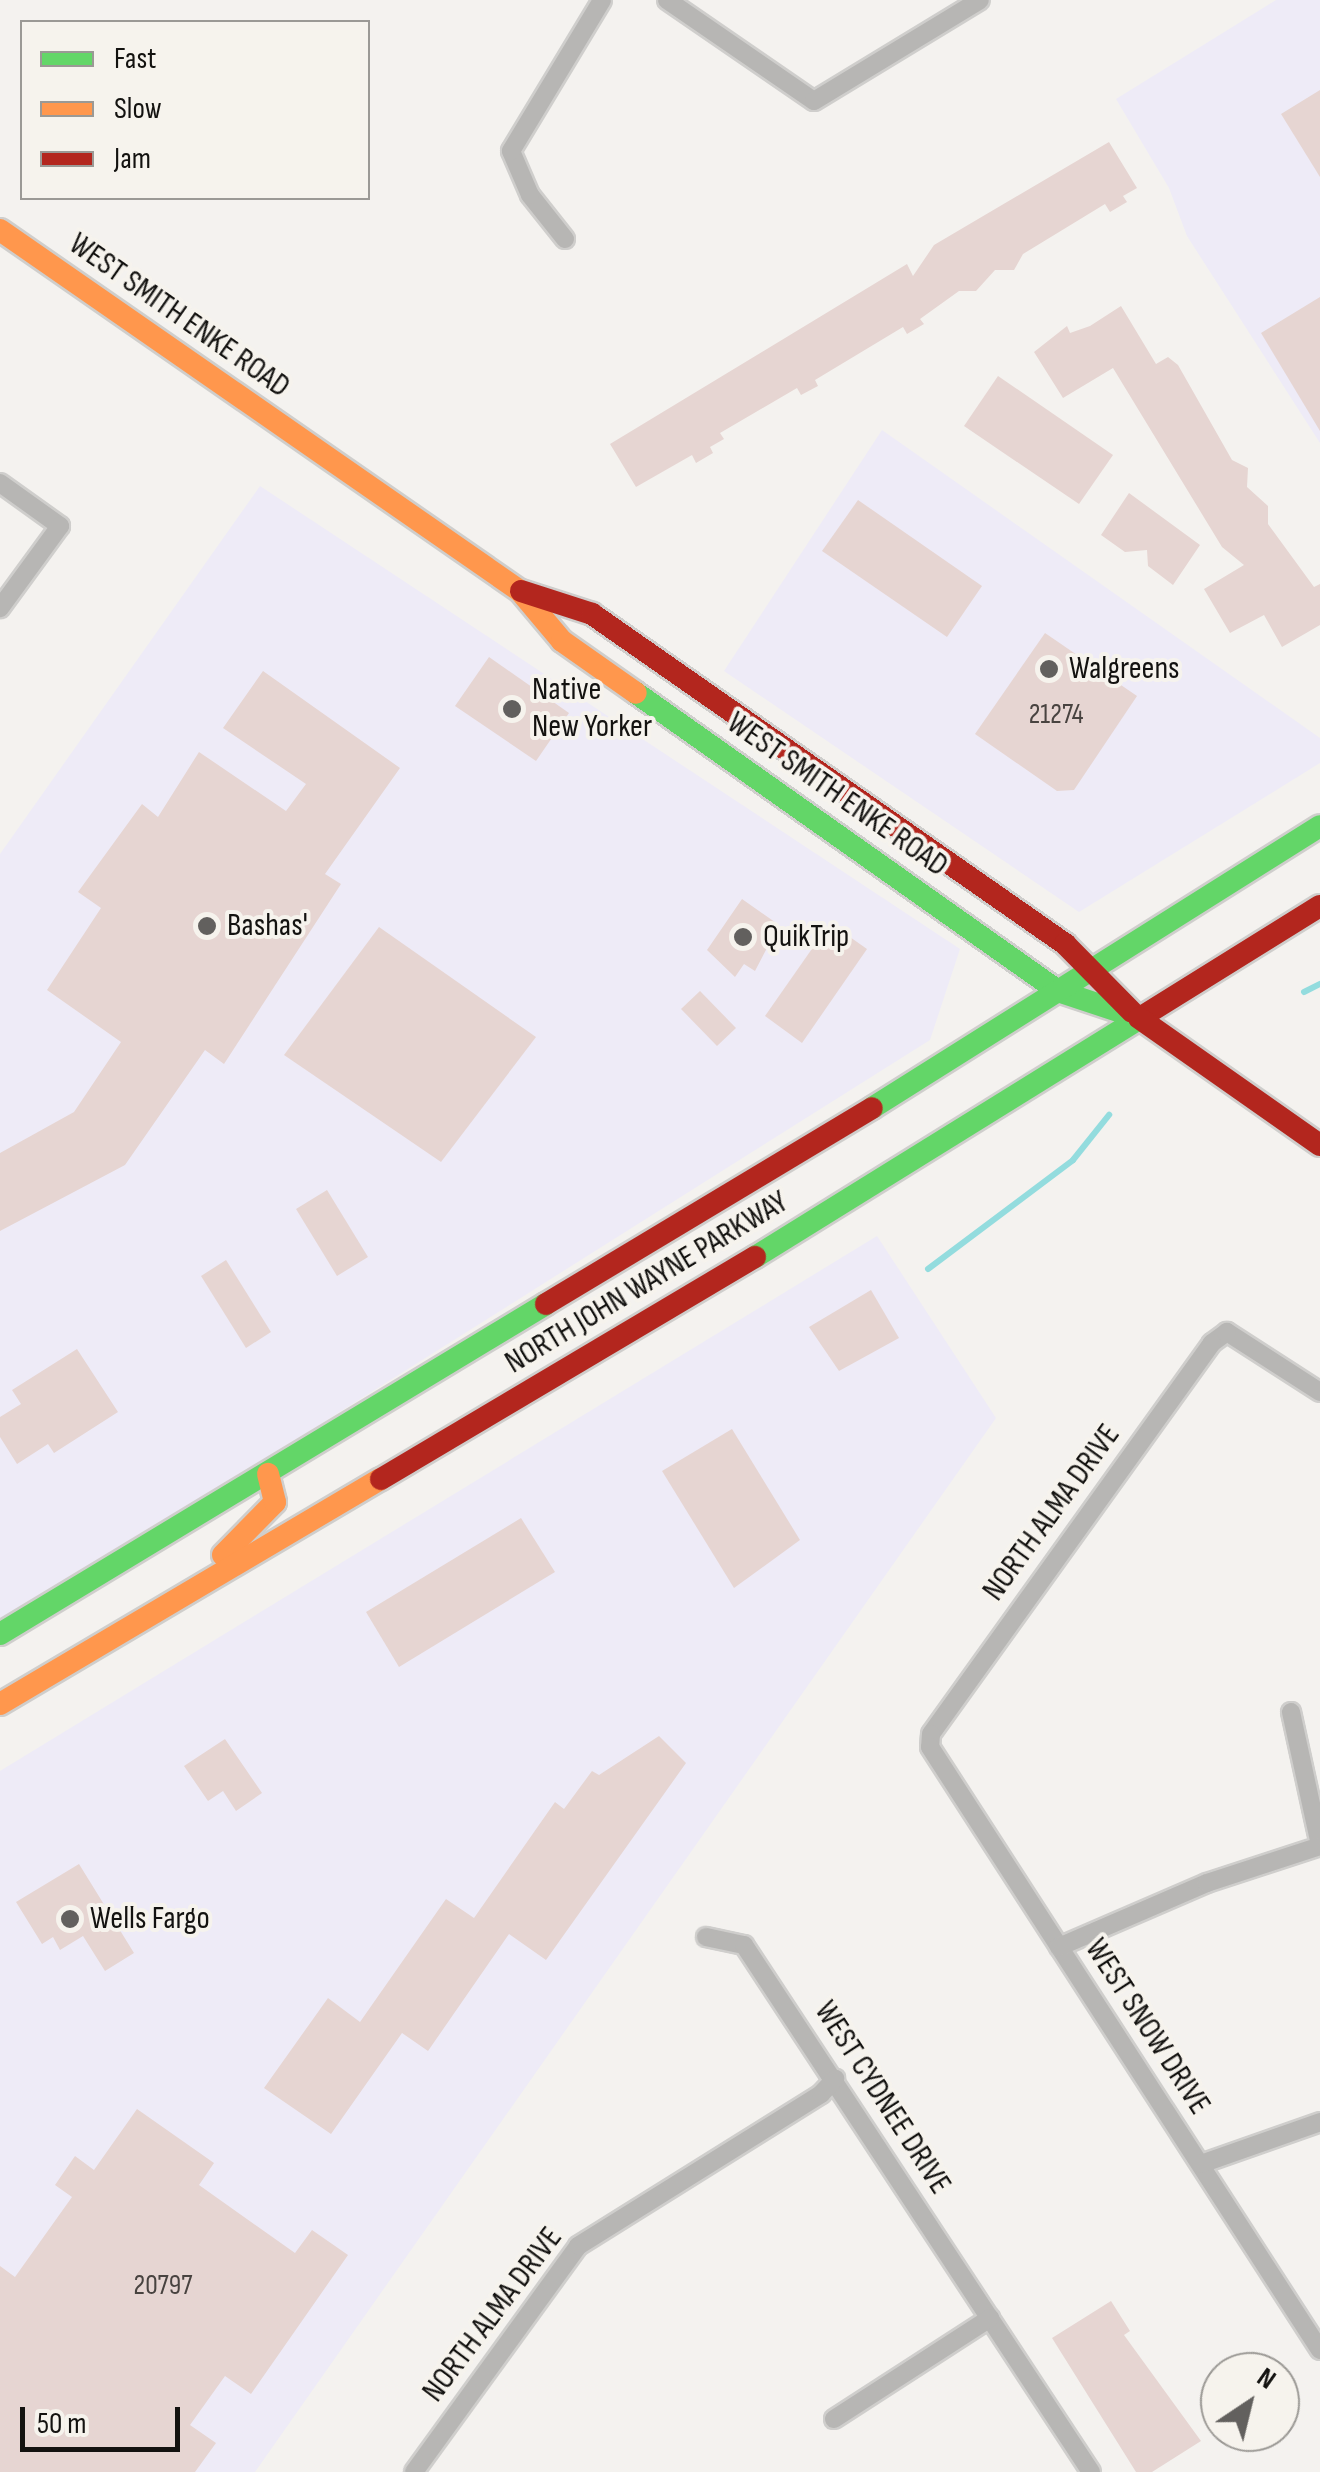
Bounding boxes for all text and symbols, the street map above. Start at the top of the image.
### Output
legend [20,20,370,200]
text: Fast [114,41,156,77]
text: Slow [114,91,162,127]
text: Jam [114,141,151,177]
street label: WEST SMITH ENKE ROAD [61,225,297,407]
place label: Walgreens [1069,650,1180,688]
marker: Walgreens [1038,658,1060,680]
place label: Native New Yorker [532,672,652,747]
marker: Native New Yorker [501,698,523,720]
house number: 21274 [1029,698,1083,732]
street label: WEST SMITH ENKE ROAD [719,704,955,886]
place label: Bashas' [227,907,308,945]
marker: Bashas' [196,915,218,937]
place label: QuikTrip [763,918,849,956]
marker: QuikTrip [732,926,754,948]
street label: NORTH JOHN WAYNE PARKWAY [499,1183,795,1383]
street label: NORTH ALMA DRIVE [975,1417,1129,1609]
place label: Wells Fargo [90,1900,210,1938]
marker: Wells Fargo [59,1908,81,1930]
street label: WEST SNOW DRIVE [1076,1932,1218,2122]
street label: WEST CYDNEE DRIVE [805,1994,959,2202]
street label: NORTH ALMA DRIVE [415,2220,571,2410]
house number: 20797 [134,2269,192,2303]
north arrow [1200,2352,1300,2452]
text: N [1251,2361,1282,2396]
scale bar [25,2387,185,2449]
text: 50 m [37,2406,86,2442]

